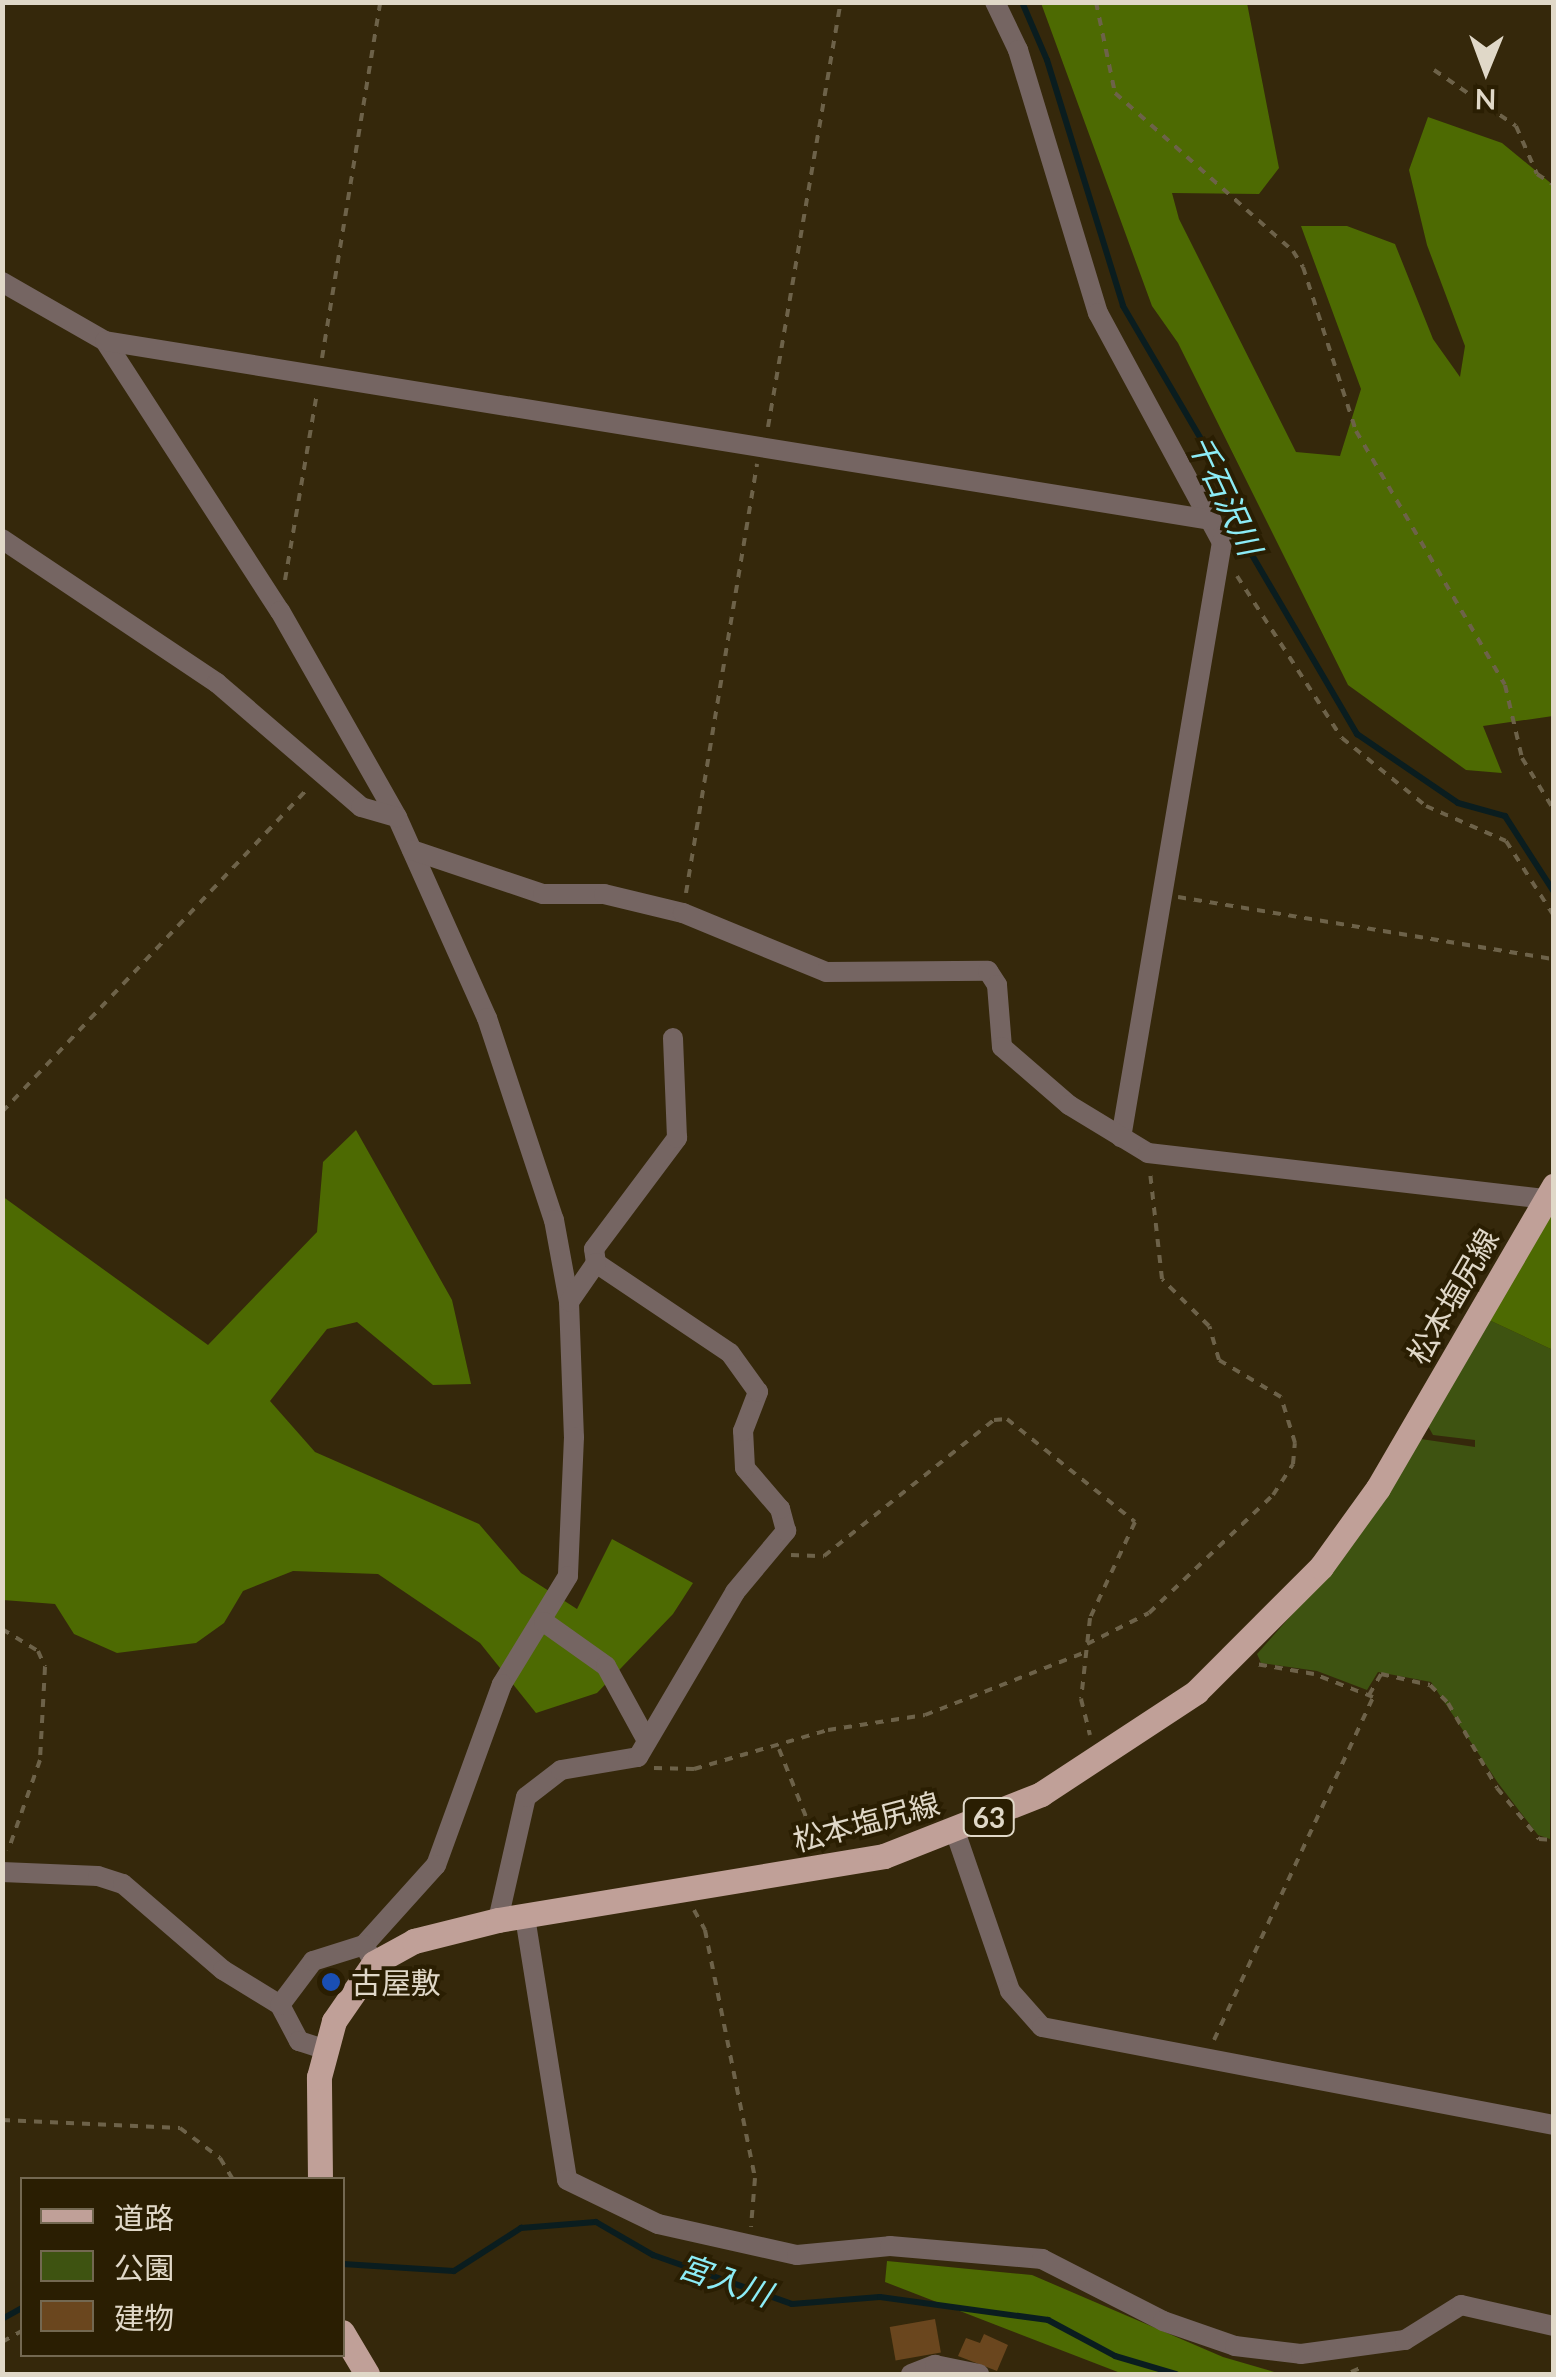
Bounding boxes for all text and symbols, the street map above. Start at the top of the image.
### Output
north arrow [1436,20,1536,120]
text: N [1474,83,1497,117]
water label: 千石沢川 [1181,429,1269,561]
street label: 松本塩尻線 [1399,1222,1505,1370]
street label: 松本塩尻線 [789,1784,943,1858]
road number: 63 [962,1794,1016,1840]
place label: 古屋敷 [351,1964,441,2000]
marker: 古屋敷 [320,1971,342,1993]
legend [20,2177,345,2357]
text: 道路 [114,2199,174,2235]
water label: 宮入川 [673,2246,777,2314]
text: 公園 [114,2249,174,2285]
text: 建物 [114,2299,174,2335]

